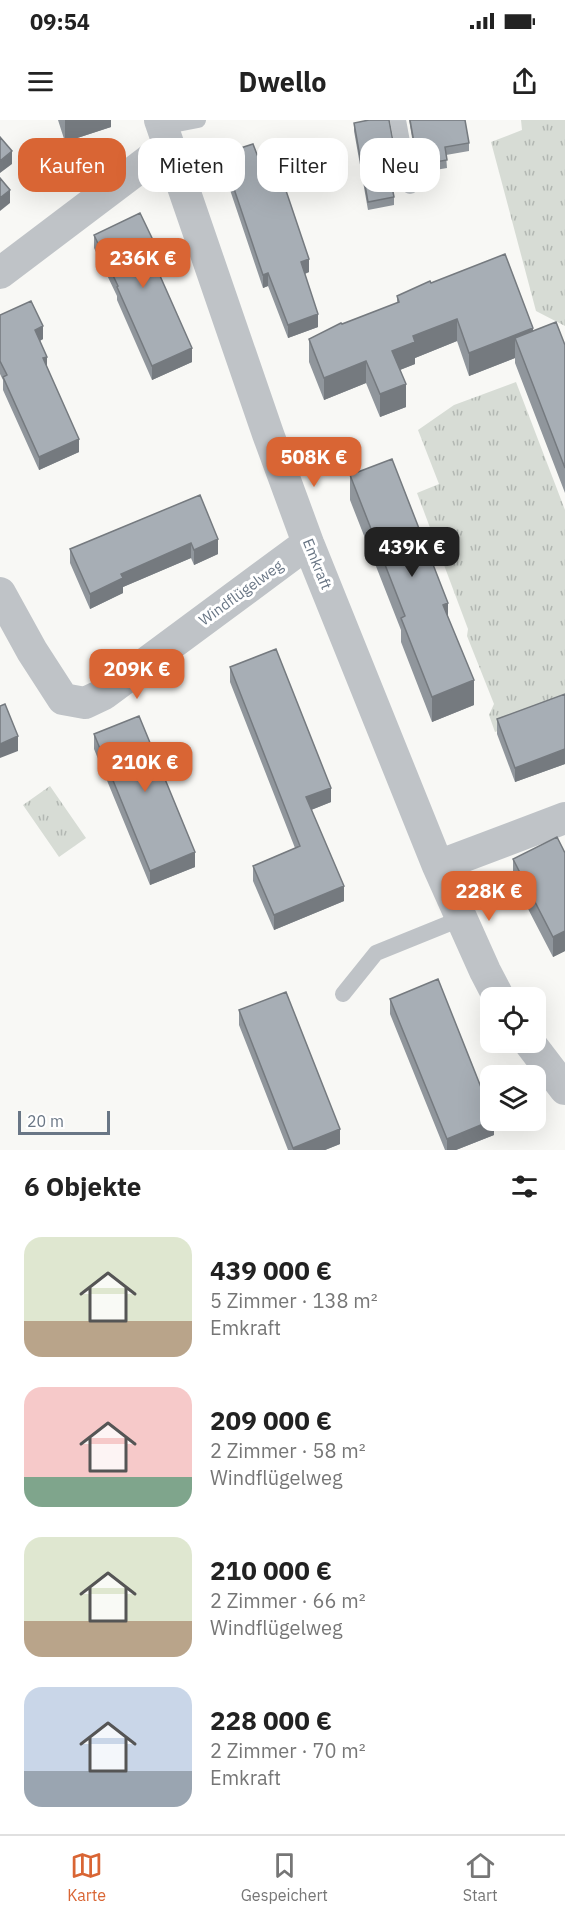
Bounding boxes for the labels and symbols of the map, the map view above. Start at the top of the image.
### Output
pin: 236K € [94,238,192,289]
pin: 508K € [265,437,363,488]
pin: 439K € [363,527,461,578]
street label: Emkraft [299,536,336,592]
street label: Windflügelweg [195,556,287,630]
pin: 209K € [88,649,186,700]
pin: 210K € [96,742,194,793]
pin: 228K € [440,871,538,922]
scale bar [18,1108,110,1136]

